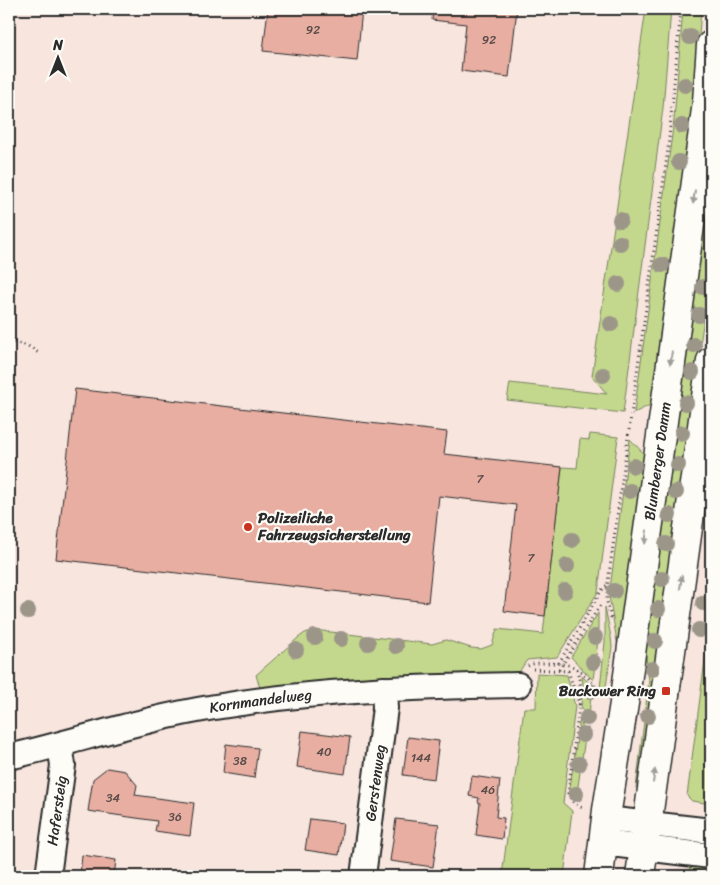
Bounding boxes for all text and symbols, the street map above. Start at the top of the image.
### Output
house number: 92 [306,19,320,41]
house number: 92 [482,29,496,51]
north arrow [32,32,82,82]
text: N [52,33,63,58]
one-way arrow [690,190,698,206]
one-way arrow [667,351,675,367]
street label: Blumberger Damm [636,400,679,522]
house number: 7 [477,468,485,490]
place label: Polizeiliche Fahrzeugsicherstellung [257,505,411,548]
marker: Polizeiliche Fahrzeugsicherstellung [242,521,254,533]
one-way arrow [642,529,650,545]
house number: 7 [528,547,536,569]
one-way arrow [677,574,685,590]
place label: Buckower Ring [559,678,656,704]
street label: Kornmandelweg [207,682,313,721]
marker: Buckower Ring [660,685,672,697]
house number: 40 [316,741,332,763]
street label: Gerstenweg [357,743,393,823]
house number: 144 [411,747,432,769]
house number: 38 [233,750,247,772]
one-way arrow [650,767,658,783]
street label: Hafersteig [39,774,74,847]
house number: 46 [481,779,495,801]
house number: 34 [106,787,121,809]
house number: 36 [168,806,182,828]

